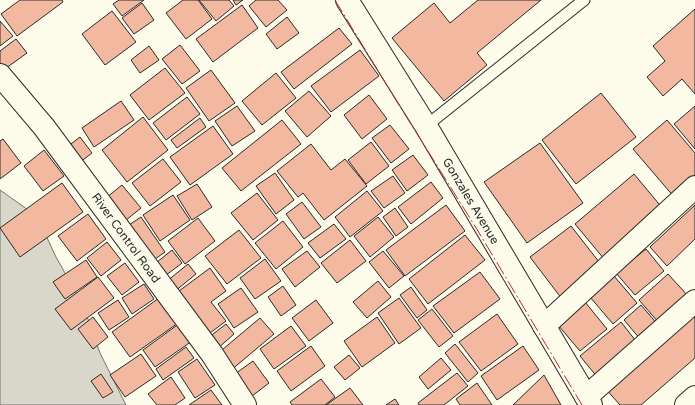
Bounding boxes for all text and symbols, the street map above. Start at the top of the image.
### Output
street label: Gonzales Avenue [440,155,502,247]
street label: River Control Road [89,190,163,286]

